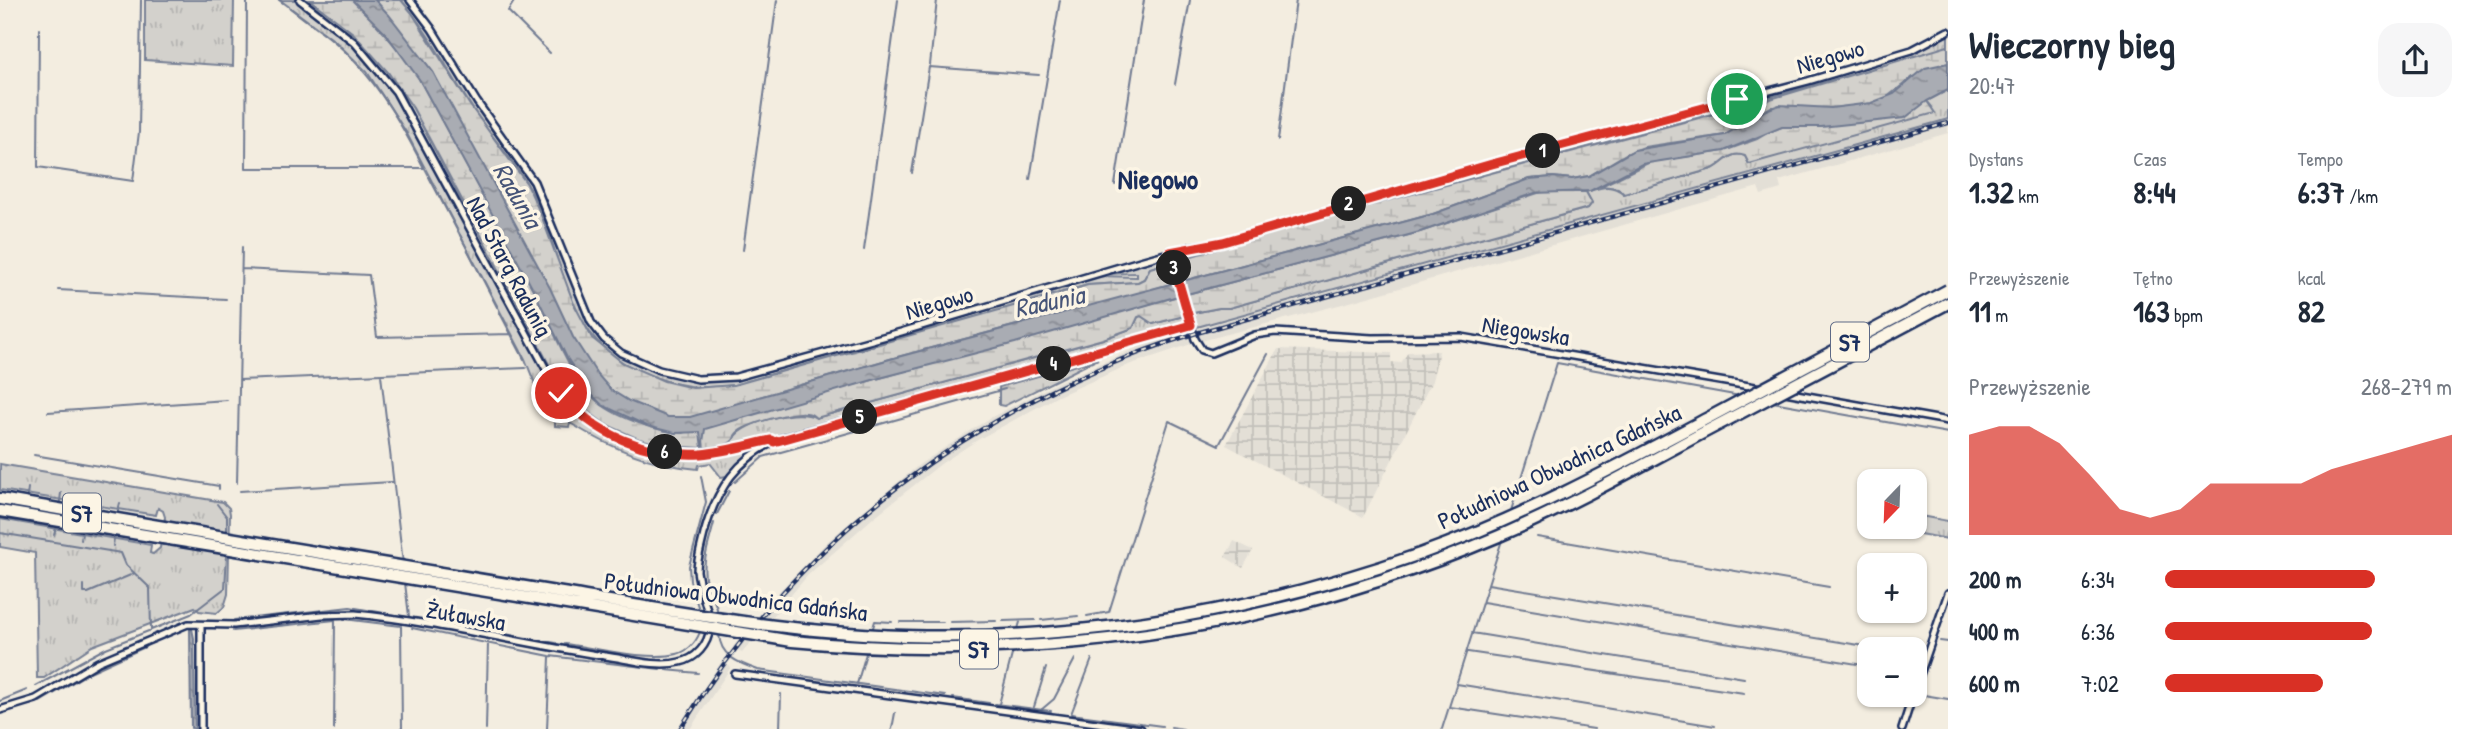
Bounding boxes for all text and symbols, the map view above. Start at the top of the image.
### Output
text: Wieczorny bieg [1969,18,2175,70]
button: share [2378,23,2452,97]
street label: Niegowo [1793,31,1868,81]
pin [1707,69,1767,129]
text: 20:47 [1969,70,2015,101]
icon: arrive [1718,80,1756,118]
pin: 1 [1526,134,1560,168]
text: 1 [1539,137,1546,163]
text: Dystans [1969,146,2023,172]
text: Czas [2133,146,2167,172]
text: Tempo [2298,146,2343,172]
water label: Radunia [485,156,552,237]
district label: Niegowo [1118,160,1199,199]
text: 1.32 [1969,172,2014,212]
text: 8:44 [2133,172,2176,212]
text: 6:37 [2298,172,2345,212]
text: km [2014,183,2039,209]
text: /km [2345,183,2378,209]
pin: 2 [1332,186,1366,222]
street label: Nad Starą Radunią [460,190,561,343]
text: 2 [1344,190,1353,216]
pin: 3 [1156,250,1192,286]
text: 3 [1169,254,1178,280]
text: Przewyższenie [1969,265,2070,291]
text: Tętno [2133,265,2173,291]
text: kcal [2298,265,2325,291]
water label: Radunia [1011,276,1090,325]
street label: Niegowo [902,277,977,327]
text: 11 [1969,291,1991,331]
text: 163 [2133,291,2170,331]
text: 82 [2298,291,2325,331]
text: m [1991,302,2008,328]
text: bpm [2170,302,2203,328]
street label: Niegowska [1480,307,1572,353]
road number: S7 [1831,322,1869,362]
pin: 4 [1036,346,1072,382]
text: 4 [1050,350,1057,376]
pin [531,363,591,423]
text: Przewyższenie [1969,371,2091,402]
text: 268–279 m [2361,371,2452,402]
icon: check [542,374,580,412]
street label: Południowa Obwodnica Gdańska [1432,396,1686,536]
pin: 5 [842,400,878,434]
text: 5 [855,403,864,429]
pin: 6 [648,434,682,470]
text: 6 [661,438,668,464]
north arrow [1857,469,1927,539]
map controls [1857,469,1927,707]
road number: S7 [63,494,101,533]
button: + [1857,553,1927,623]
street label: Południowa Obwodnica Gdańska [603,564,869,628]
text: 200 m [1969,564,2021,595]
text: 6:34 [2081,564,2114,595]
street label: Żuławska [424,592,508,638]
text: 400 m [1969,616,2019,647]
text: 6:36 [2081,616,2115,647]
road number: S7 [960,629,998,668]
button: − [1857,637,1927,707]
text: 600 m [1969,668,2020,699]
text: 7:02 [2081,668,2119,699]

